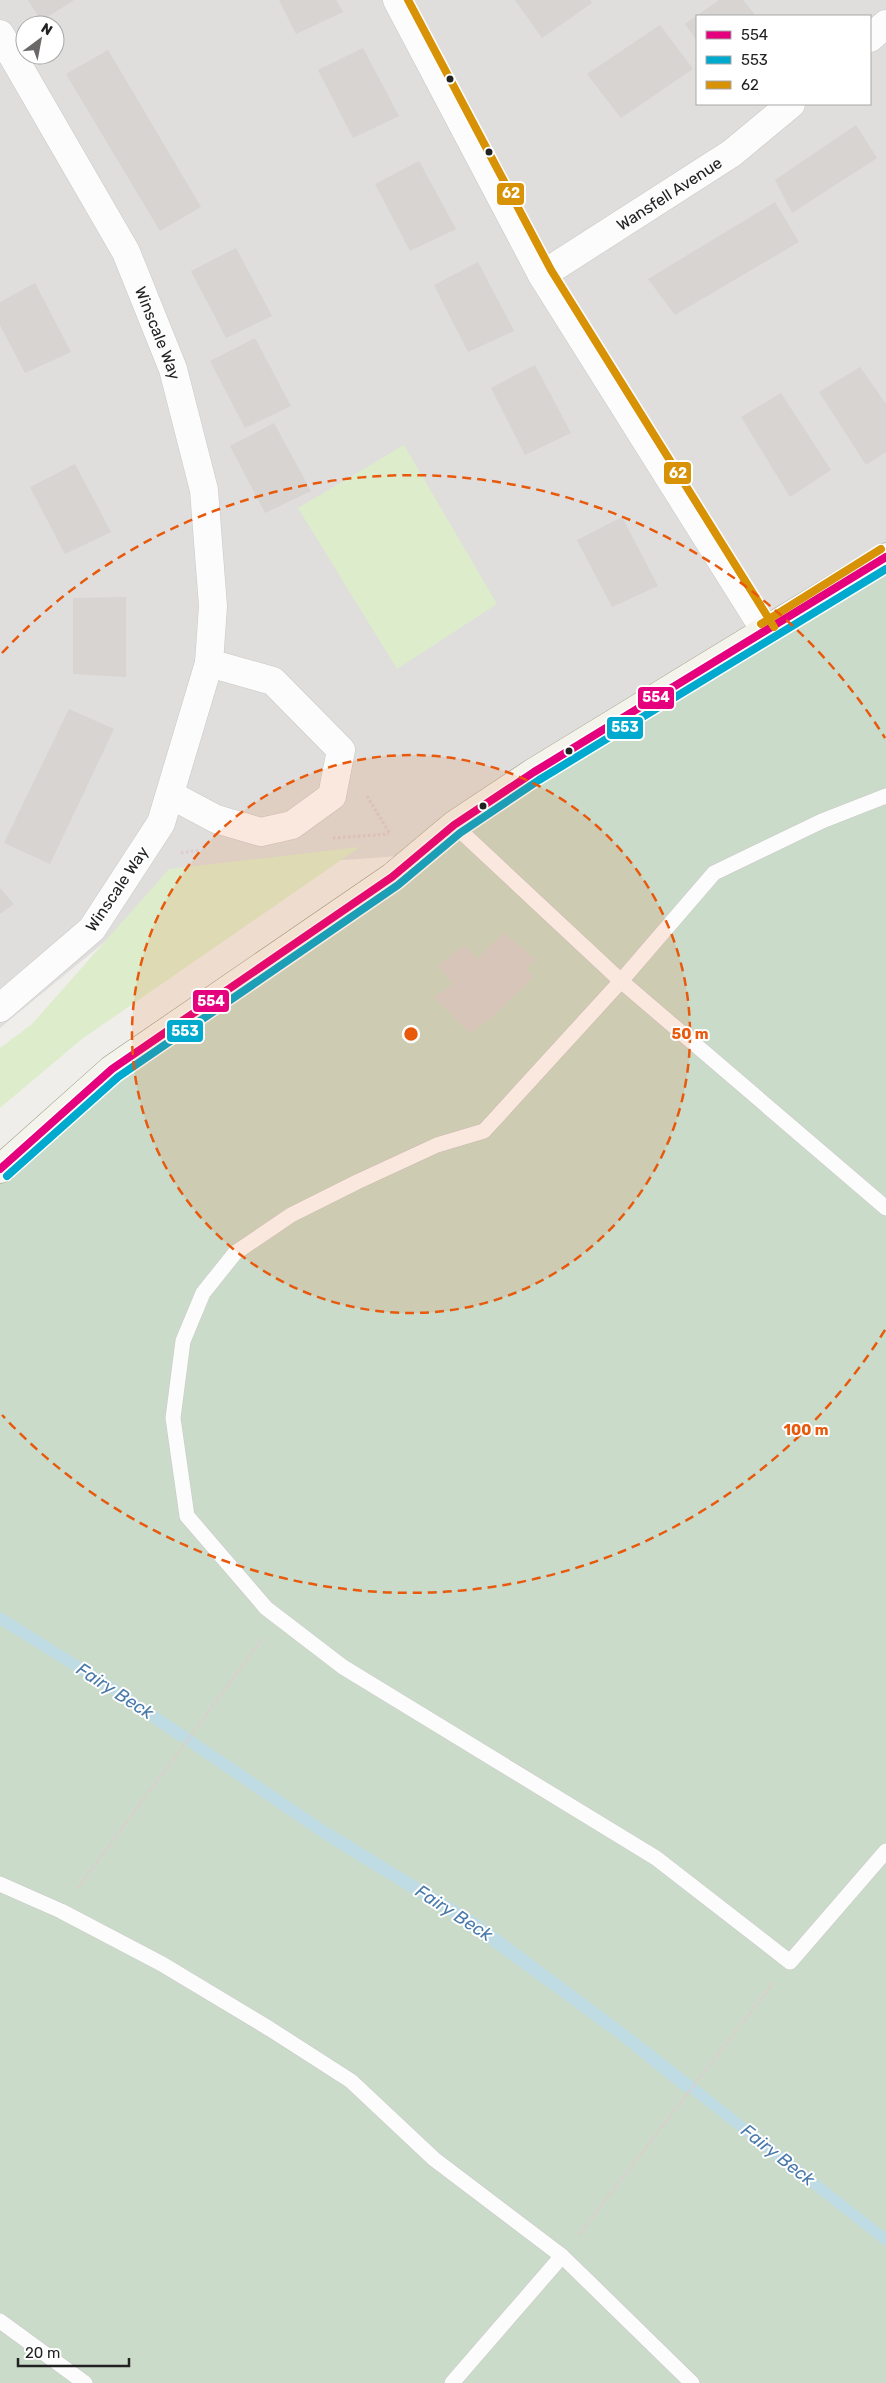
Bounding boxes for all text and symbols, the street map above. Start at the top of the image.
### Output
north arrow [15,15,65,65]
legend [696,15,871,105]
text: N [38,20,55,39]
text: 554 [741,26,768,44]
text: 553 [741,51,768,69]
unlabelled marker [445,74,455,84]
text: 62 [741,76,759,94]
unlabelled marker [484,147,494,157]
street label: Wansfell Avenue [613,153,725,234]
line badge: 62 [496,182,525,206]
text: 62 [502,185,520,202]
street label: Winscale Way [131,284,185,382]
line badge: 62 [663,461,692,485]
text: 62 [669,465,687,482]
line badge: 554 [637,686,675,710]
text: 554 [642,689,670,706]
line badge: 553 [606,716,644,740]
text: 553 [611,719,639,736]
unlabelled marker [564,746,574,756]
unlabelled marker [478,801,488,811]
street label: Winscale Way [82,843,153,935]
line badge: 554 [192,989,230,1013]
text: 554 [197,993,225,1010]
line badge: 553 [166,1019,204,1043]
text: 553 [171,1023,199,1040]
centre of rings [402,1025,420,1043]
text: 50 m [672,1025,708,1043]
text: 100 m [784,1421,828,1439]
water label: Fairy Beck [72,1658,158,1724]
water label: Fairy Beck [411,1880,497,1946]
water label: Fairy Beck [737,2119,820,2191]
scale bar [18,2336,129,2368]
text: 20 m [25,2344,60,2362]

